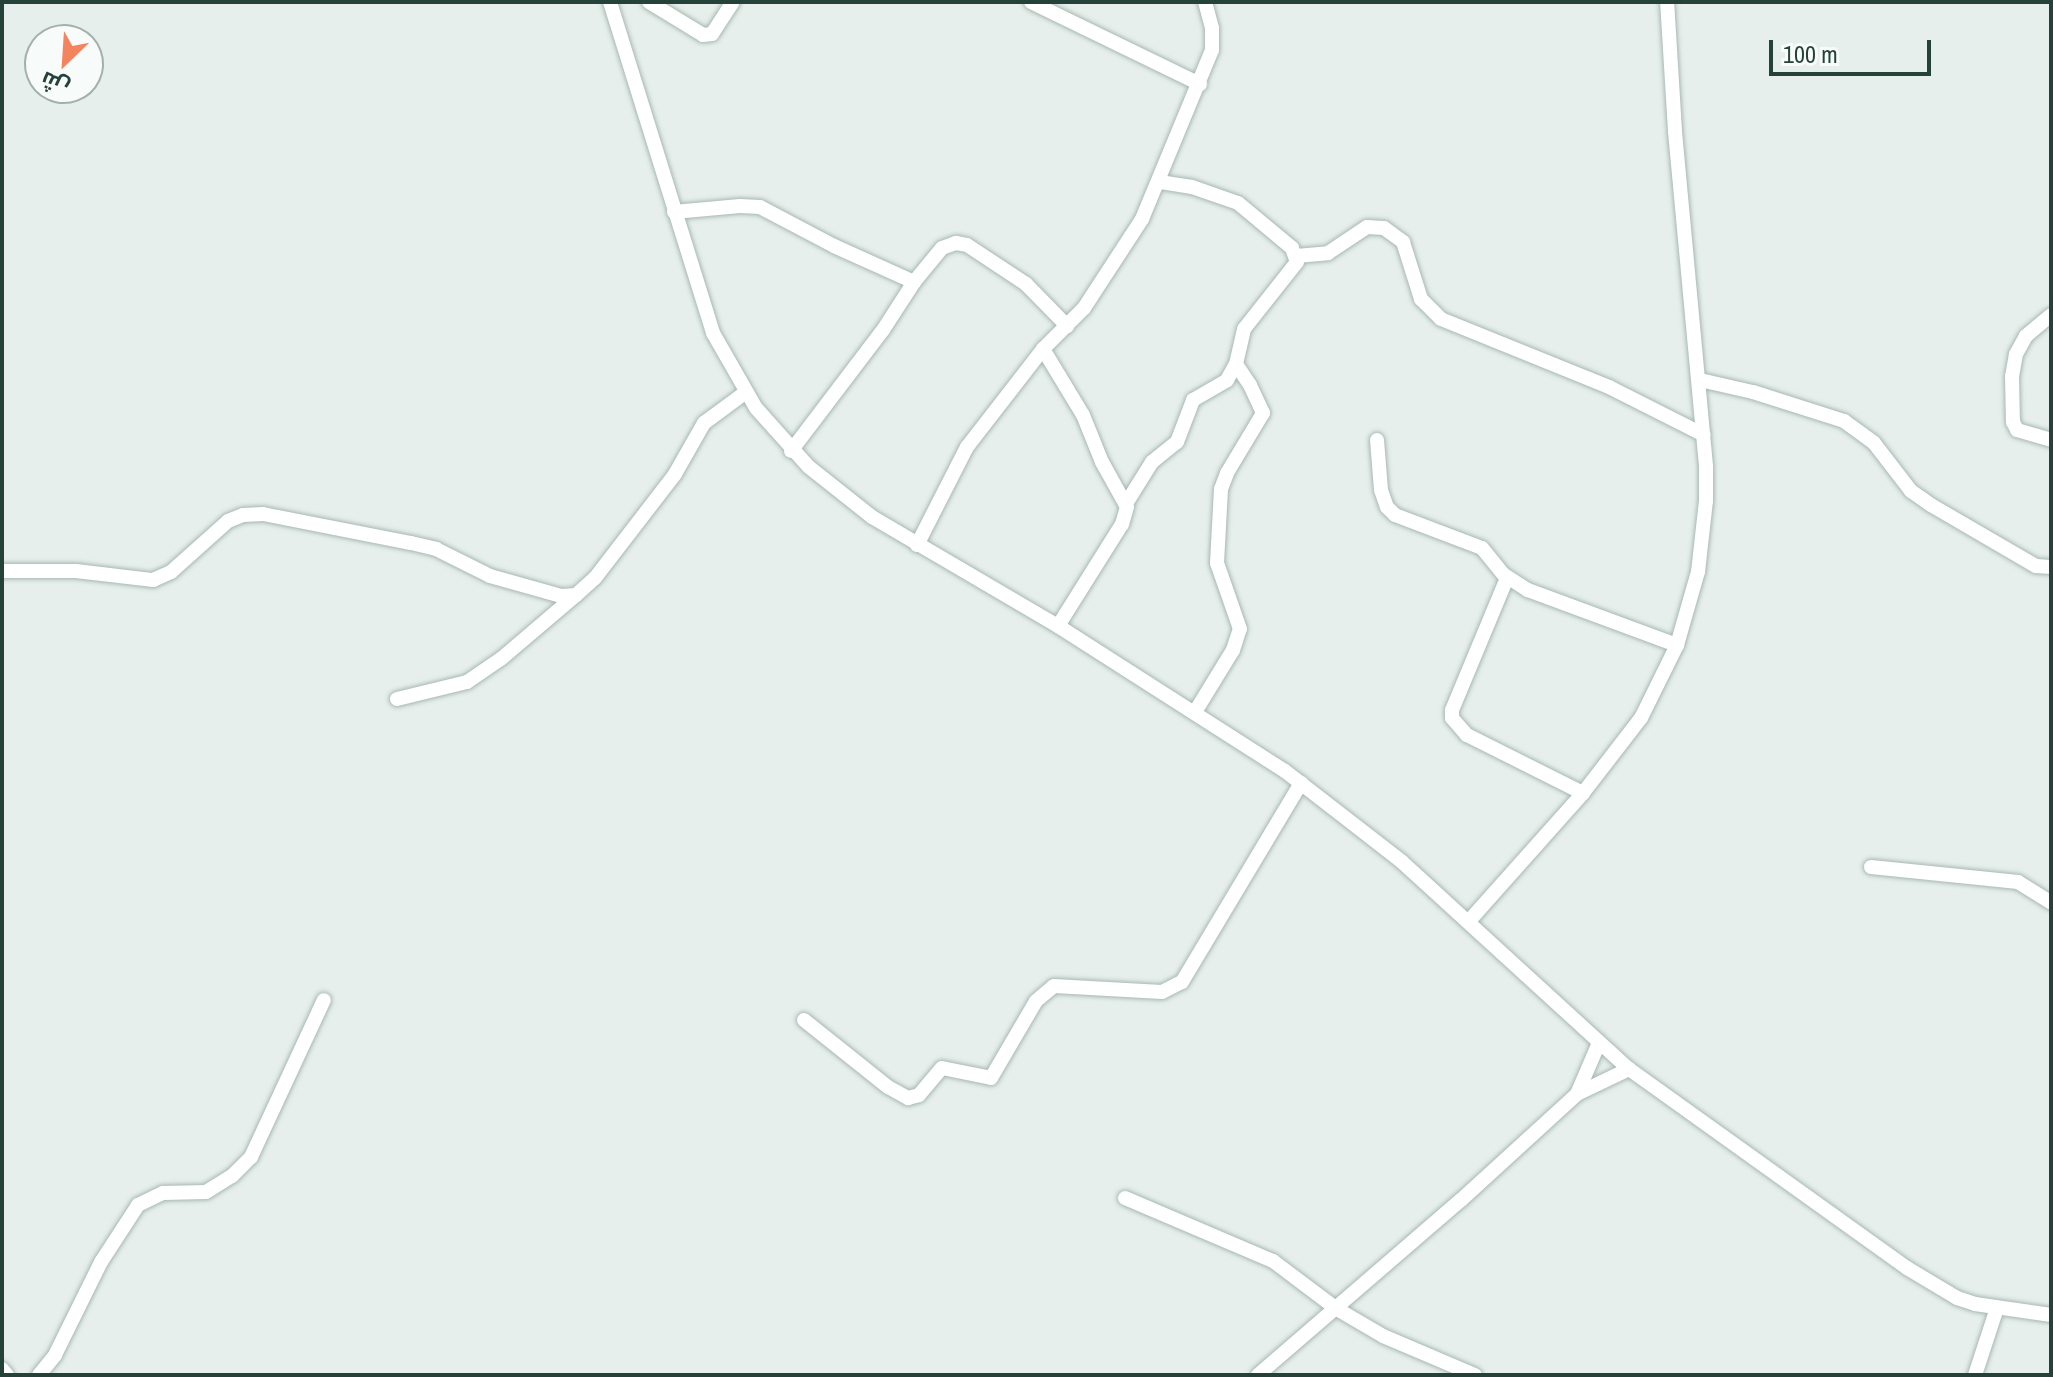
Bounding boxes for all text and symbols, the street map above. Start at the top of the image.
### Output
north arrow [24,24,104,104]
scale bar [1773,24,1935,74]
text: 100 m [1783,38,1838,70]
text: ش [36,64,74,104]

